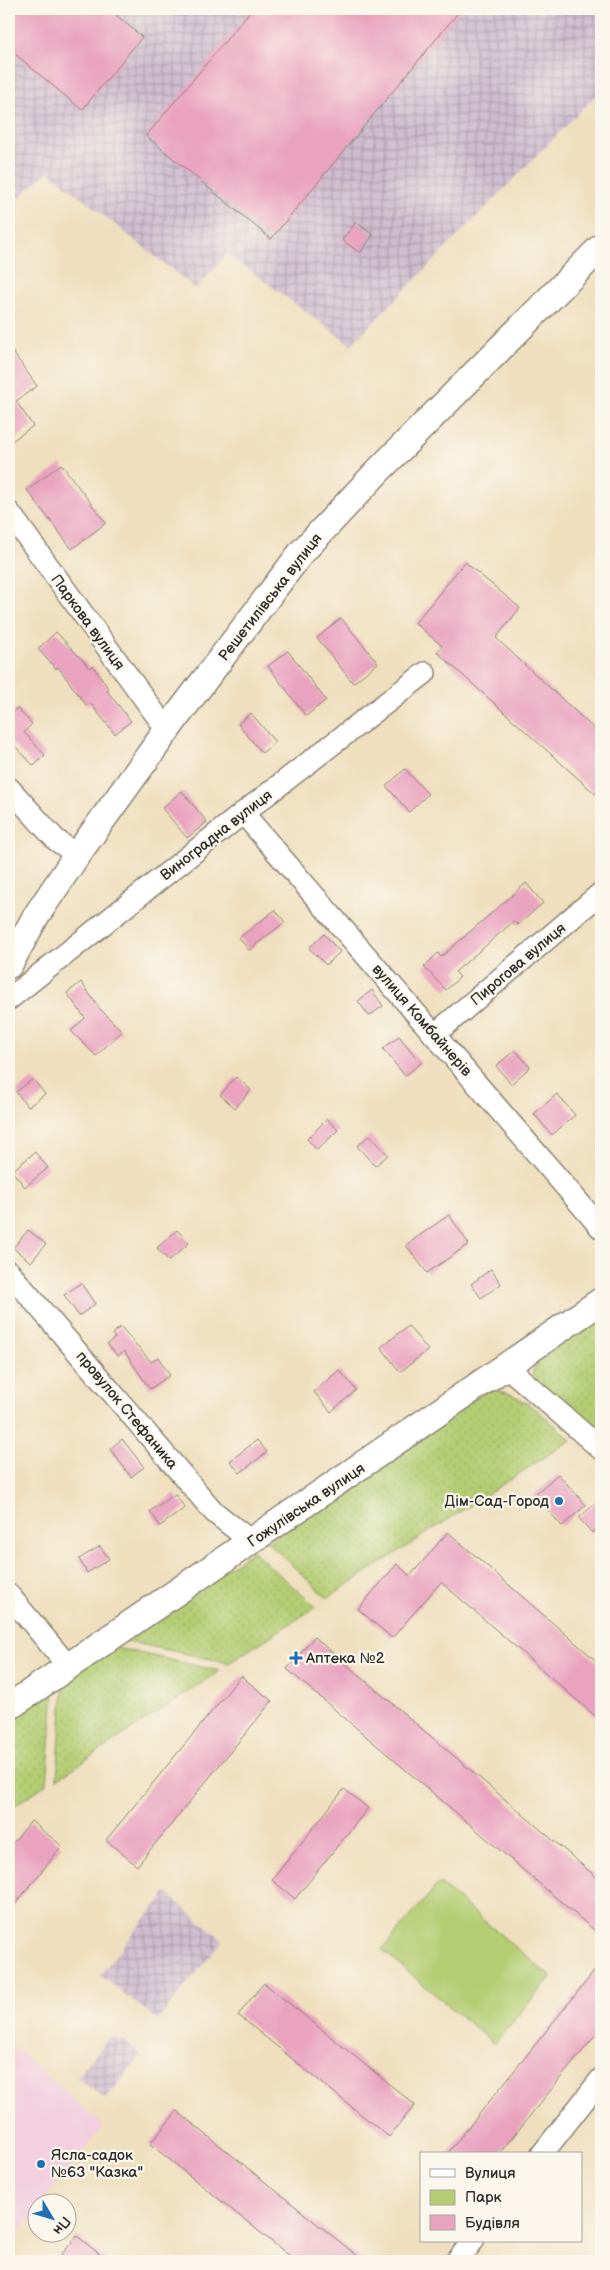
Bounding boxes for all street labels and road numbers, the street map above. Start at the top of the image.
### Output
street label: Решетилівська вулиця [214,529,326,665]
street label: Паркова вулиця [46,571,129,674]
street label: Виноградна вулиця [157,786,276,885]
street label: Пирогова вулиця [467,919,570,1010]
street label: вулиця Комбайнерів [368,960,476,1081]
street label: провулок Стефаника [72,1347,182,1473]
street label: Гожулівська вулиця [244,1459,369,1552]

